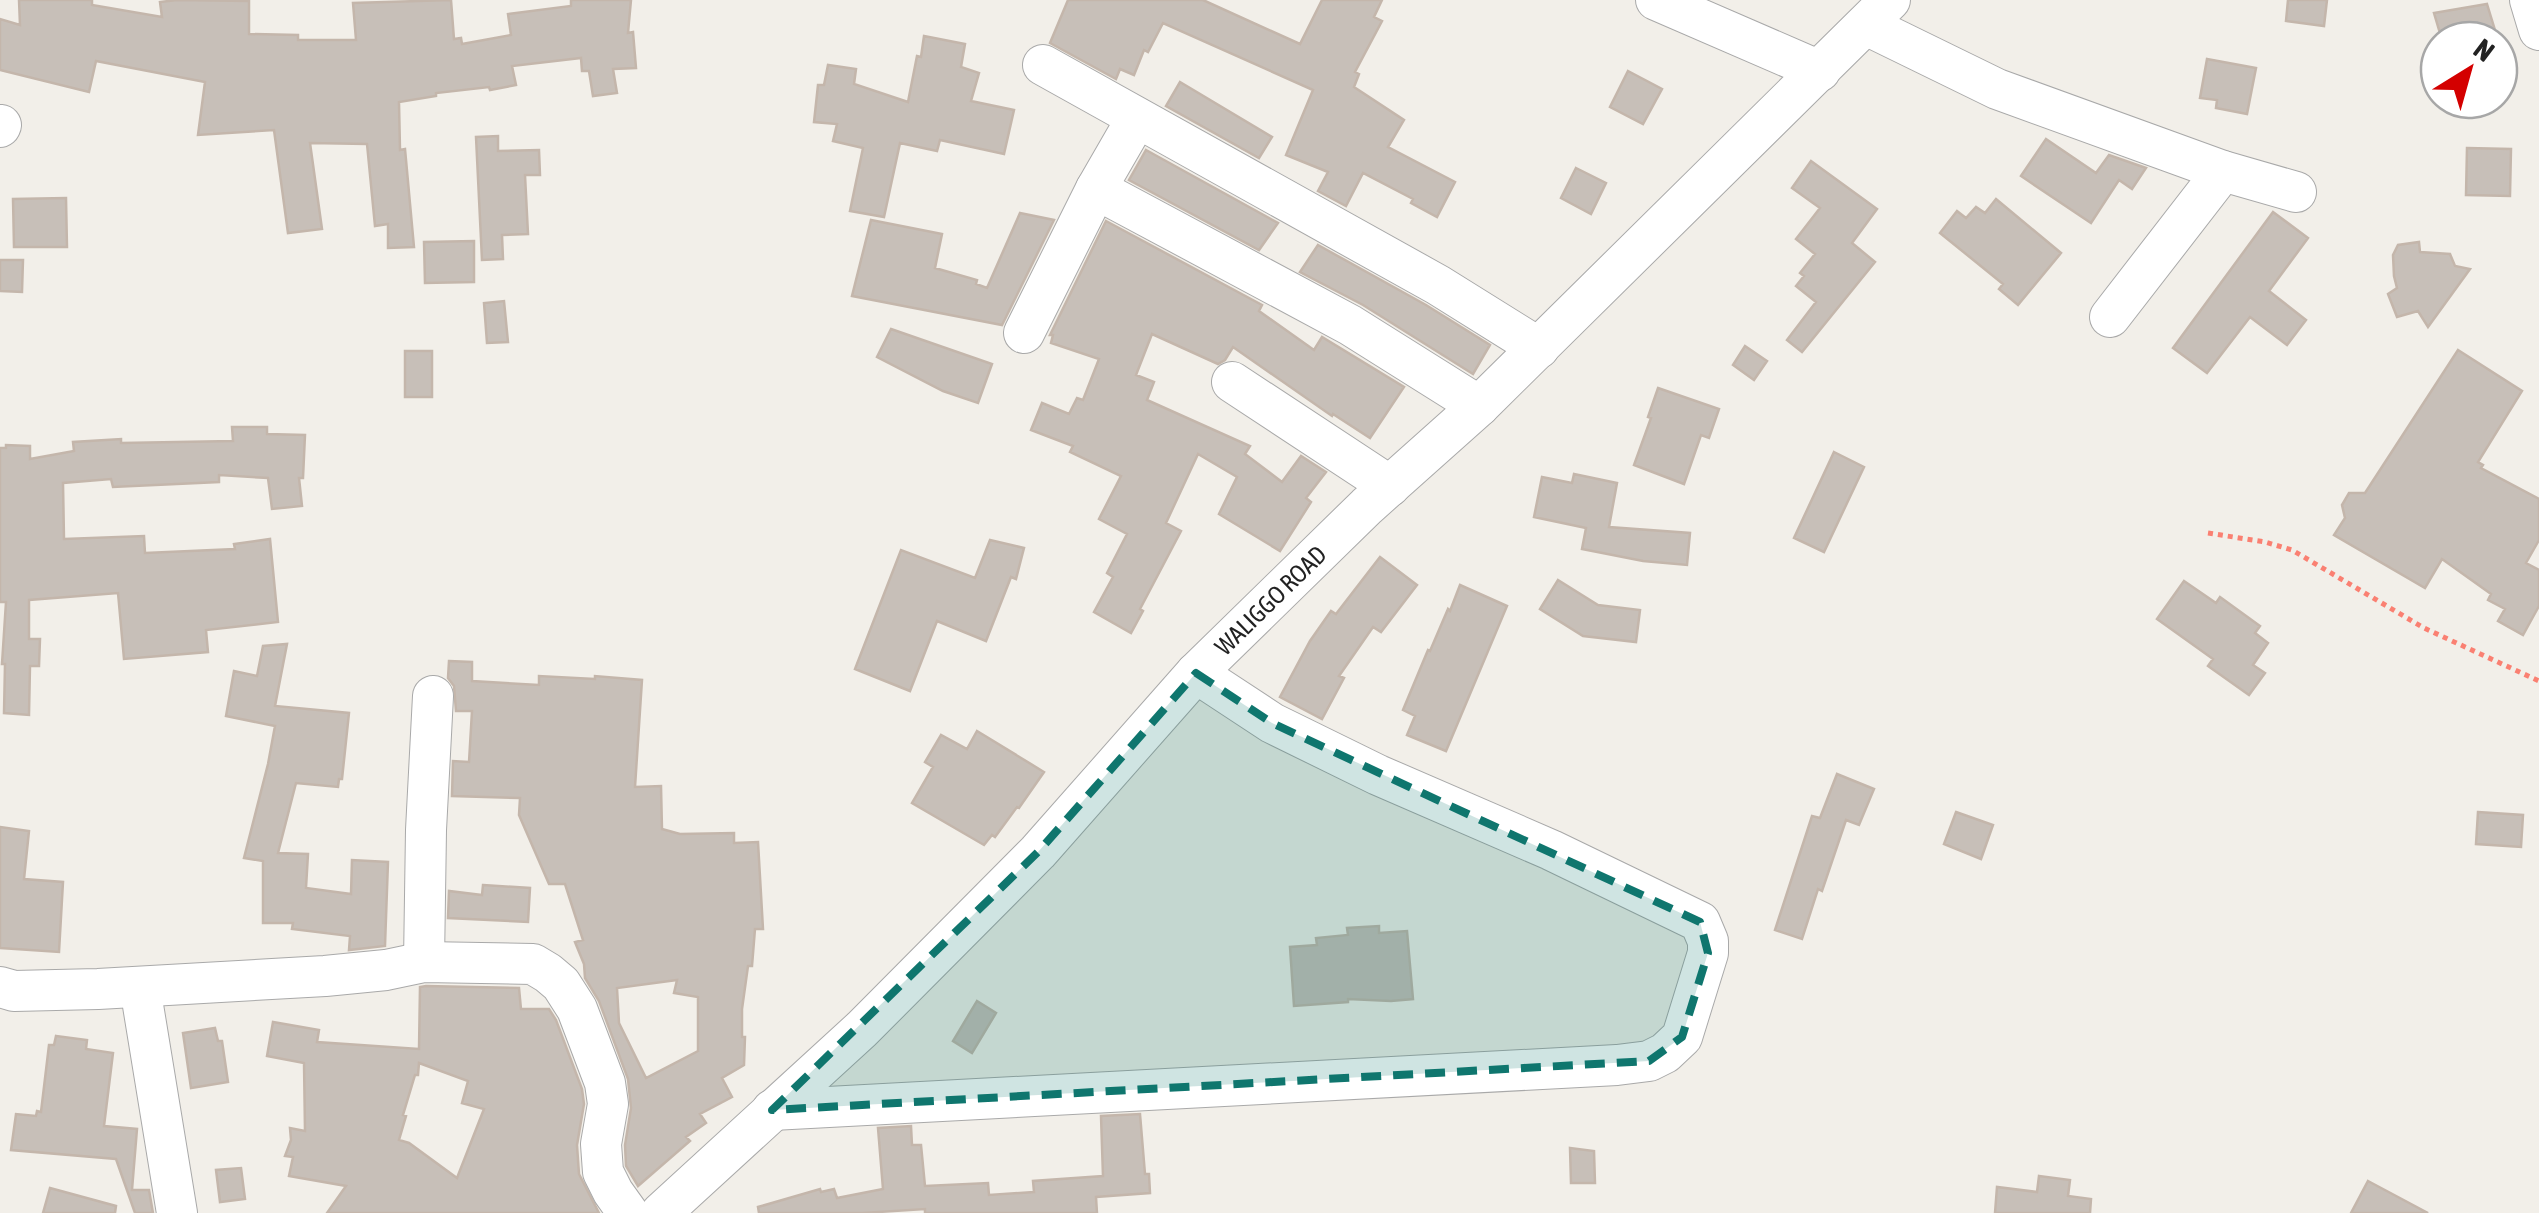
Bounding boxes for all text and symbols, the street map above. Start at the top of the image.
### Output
north arrow [2419,20,2519,120]
text: N [2468,32,2500,68]
street label: WALIGGO ROAD [1209,540,1332,660]

